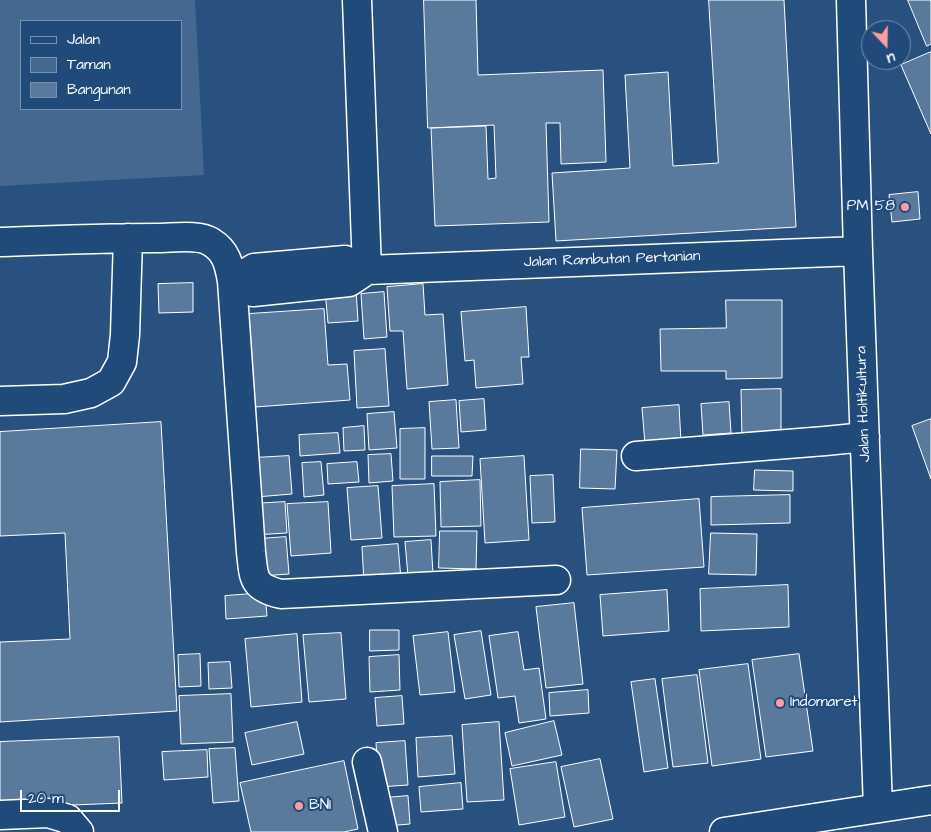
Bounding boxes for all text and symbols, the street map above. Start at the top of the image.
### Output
legend [20,20,182,110]
north arrow [861,20,911,70]
text: Jalan [67,29,100,50]
text: U [884,47,898,69]
text: Taman [67,54,111,75]
text: Bangunan [67,79,131,100]
place label: PM 58 [847,198,895,216]
marker: PM 58 [899,201,911,213]
street label: Jalan Rambutan Pertanian [523,248,701,272]
street label: Jalan Holtikultura [853,346,875,462]
place label: Indomaret [790,694,858,712]
marker: Indomaret [774,697,786,709]
scale bar [22,780,122,812]
text: 20 m [28,788,64,809]
place label: BNI [309,797,331,815]
marker: BNI [293,800,305,812]

